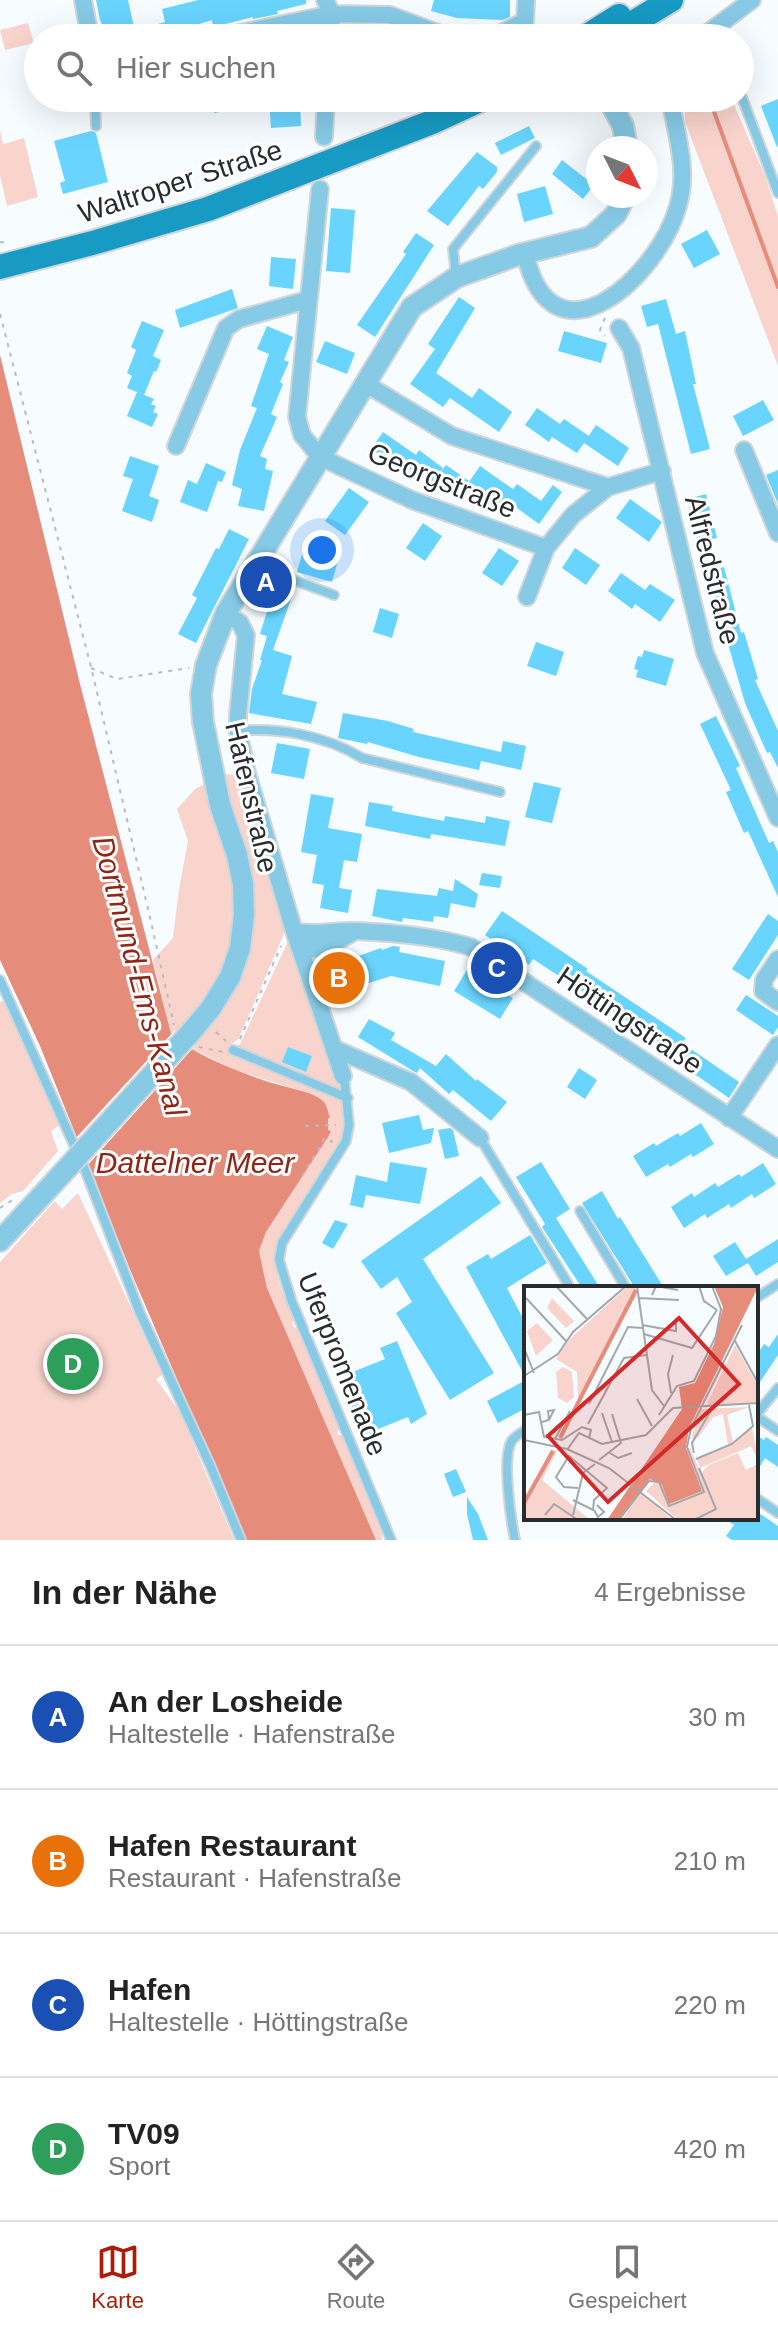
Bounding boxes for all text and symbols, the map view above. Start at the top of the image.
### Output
search box [24,24,754,112]
icon: search [52,46,96,90]
text: Hier suchen [116,51,276,84]
street label: Waltroper Straße [74,134,286,229]
north arrow [586,136,658,208]
street label: Georgstraße [363,437,520,524]
street label: Alfredstraße [679,492,746,648]
your location [302,530,342,570]
pin: A [240,552,292,612]
street label: Hafenstraße [219,719,284,876]
water label: Dortmund-Ems-Kanal [86,832,193,1121]
pin: C [471,938,523,998]
pin: B [313,948,365,1008]
street label: Höttingstraße [551,961,708,1080]
water label: Dattelner Meer [96,1146,295,1179]
street label: Uferpromenade [292,1268,393,1460]
inset map [524,1286,758,1520]
pin: D [47,1334,99,1394]
text: In der Nähe [32,1573,217,1611]
text: 4 Ergebnisse [594,1577,746,1607]
text: An der Losheide [108,1685,343,1718]
text: A [49,1702,67,1732]
text: 30 m [688,1702,746,1732]
text: Haltestelle · Hafenstraße [108,1719,396,1749]
text: Hafen Restaurant [108,1829,356,1862]
text: B [49,1846,67,1876]
text: 210 m [674,1846,746,1876]
text: Restaurant · Hafenstraße [108,1863,401,1893]
text: Hafen [108,1973,191,2006]
text: C [49,1990,67,2020]
text: 220 m [674,1990,746,2020]
text: Haltestelle · Höttingstraße [108,2007,409,2037]
text: TV09 [108,2117,180,2150]
text: D [49,2134,67,2164]
text: 420 m [674,2134,746,2164]
text: Sport [108,2151,170,2181]
tab: Karte [91,2240,144,2314]
tab: Route [327,2240,385,2314]
tab: Gespeichert [568,2240,687,2314]

